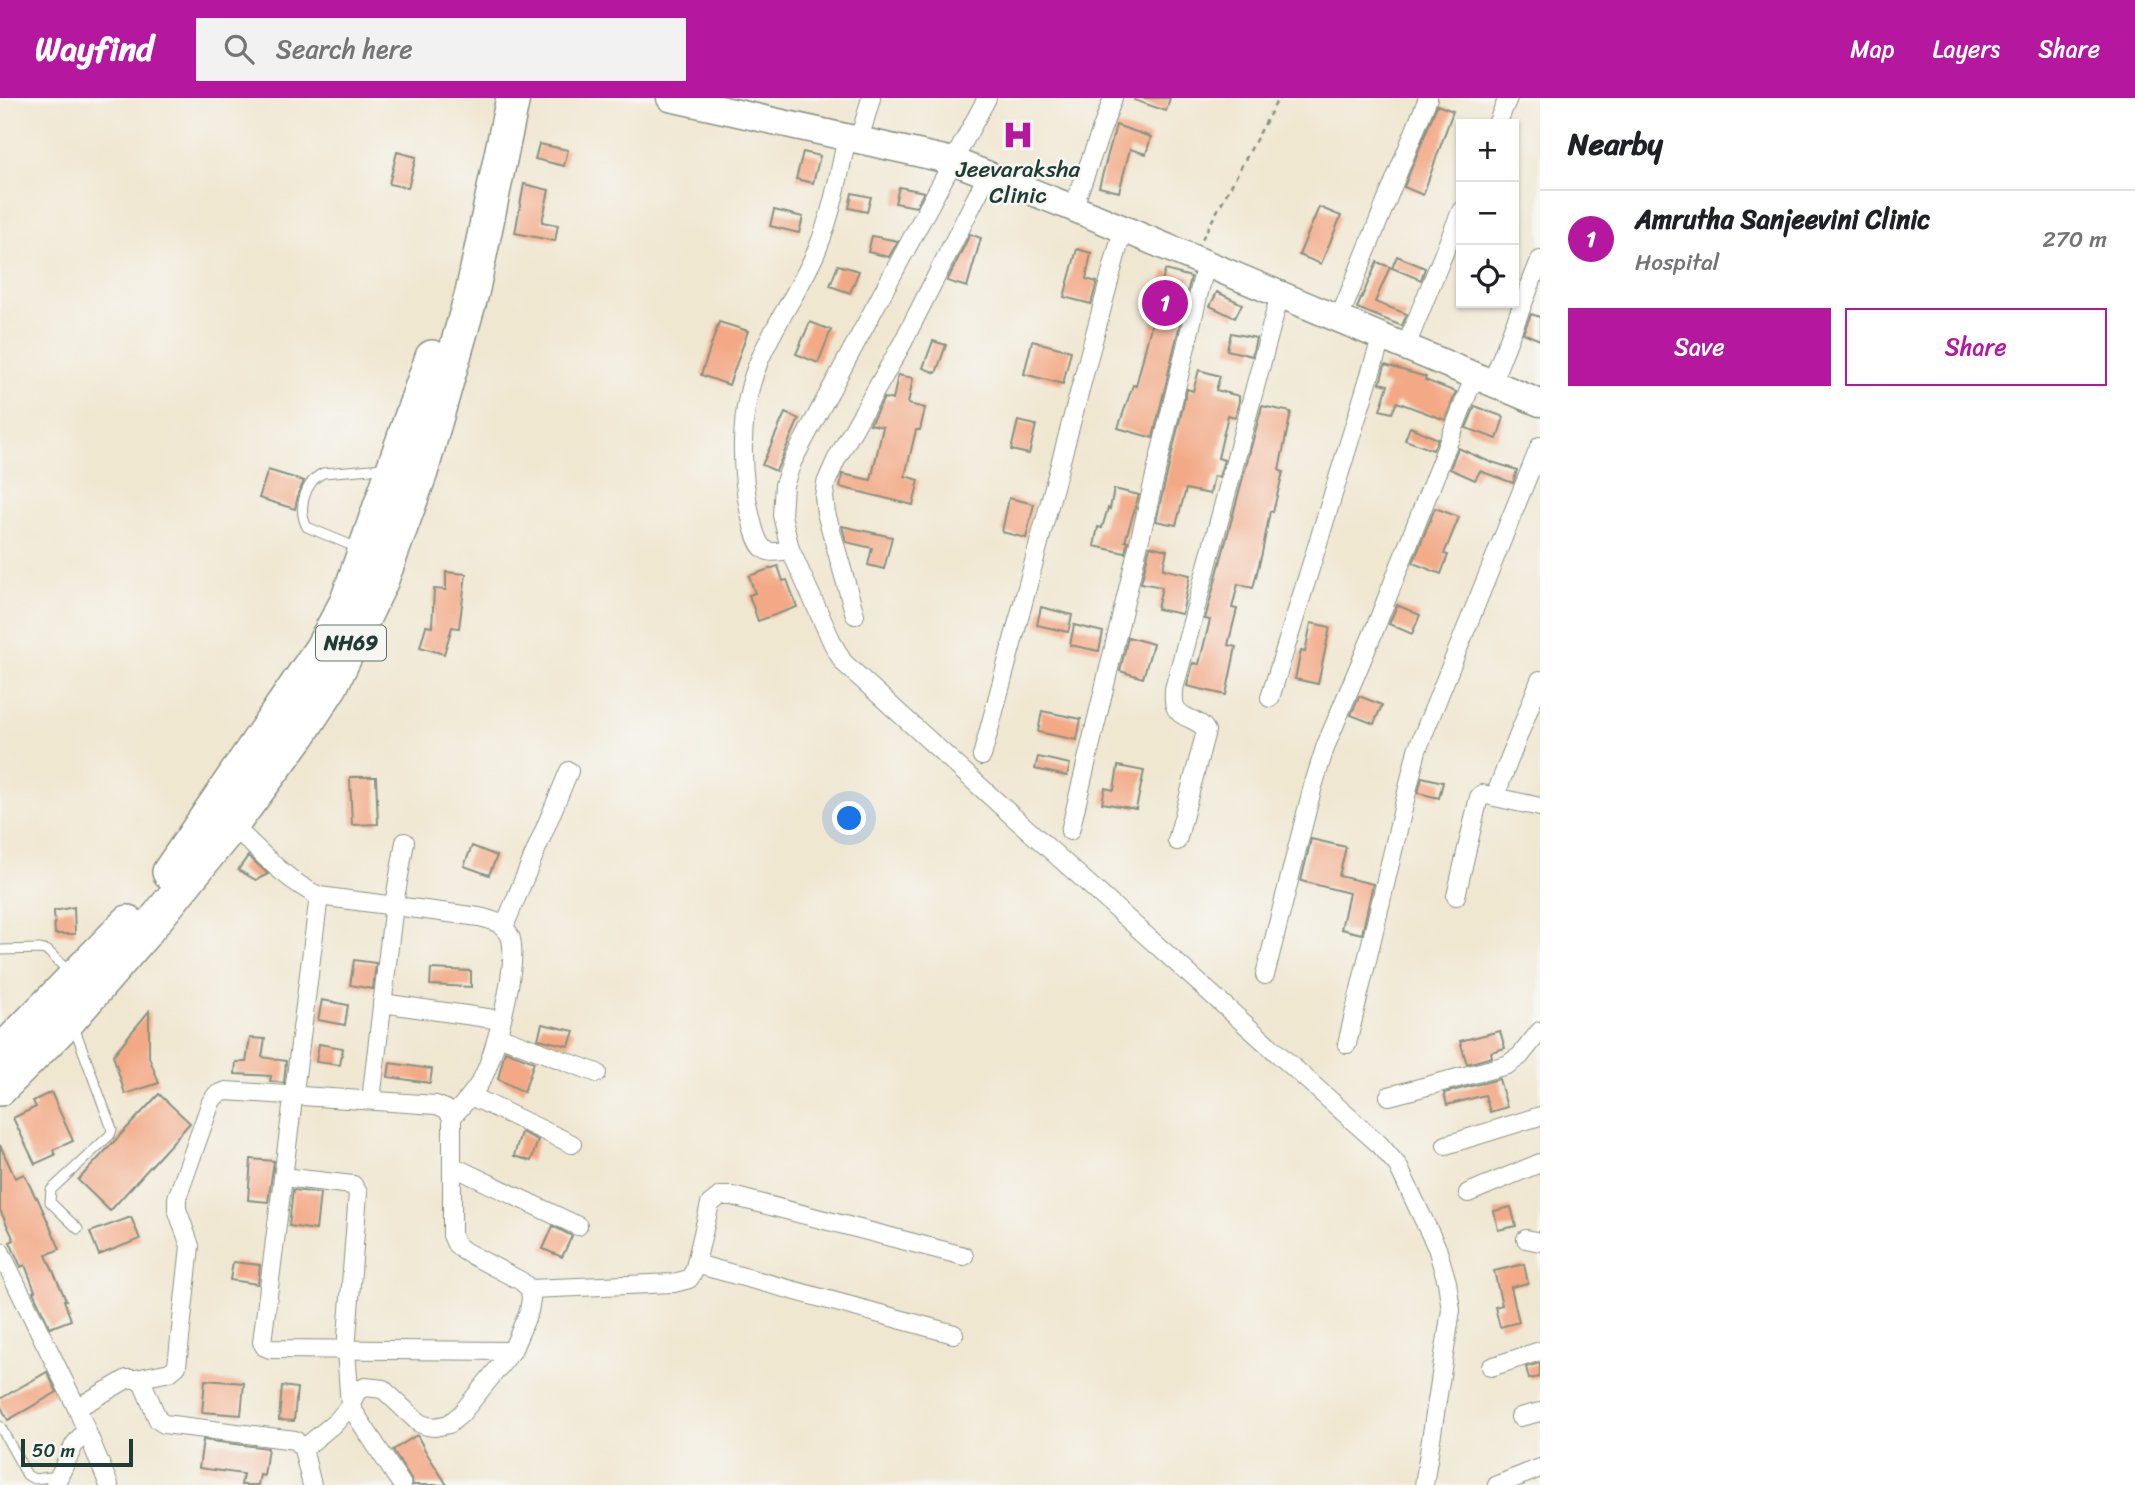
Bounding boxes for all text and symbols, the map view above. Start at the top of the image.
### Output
search box [196,18,686,81]
text: Wayfind [35,20,154,78]
text: Search here [276,26,413,72]
text: Map [1850,28,1895,70]
text: Layers [1933,28,2000,70]
text: Share [2038,28,2100,70]
icon: search [220,30,258,68]
text: Nearby [1568,117,1663,171]
hospital icon: Jeevaraksha Clinic [1001,118,1035,152]
map controls [1456,119,1519,308]
button: + [1456,119,1519,182]
place label: Jeevaraksha Clinic [955,149,1080,216]
button: − [1456,182,1519,245]
text: Amrutha Sanjeevini Clinic [1635,196,1930,242]
text: 1 [1586,219,1596,260]
text: 270 m [2042,219,2107,260]
text: Hospital [1635,242,1719,283]
button: locate [1456,245,1519,308]
pin: 1 [1142,277,1188,329]
button: Save [1568,308,1831,386]
button: Share [1845,308,2107,386]
road number: NH69 [316,626,386,660]
your location [832,801,866,835]
text: 50 m [32,1434,75,1467]
scale bar [21,1436,133,1468]

